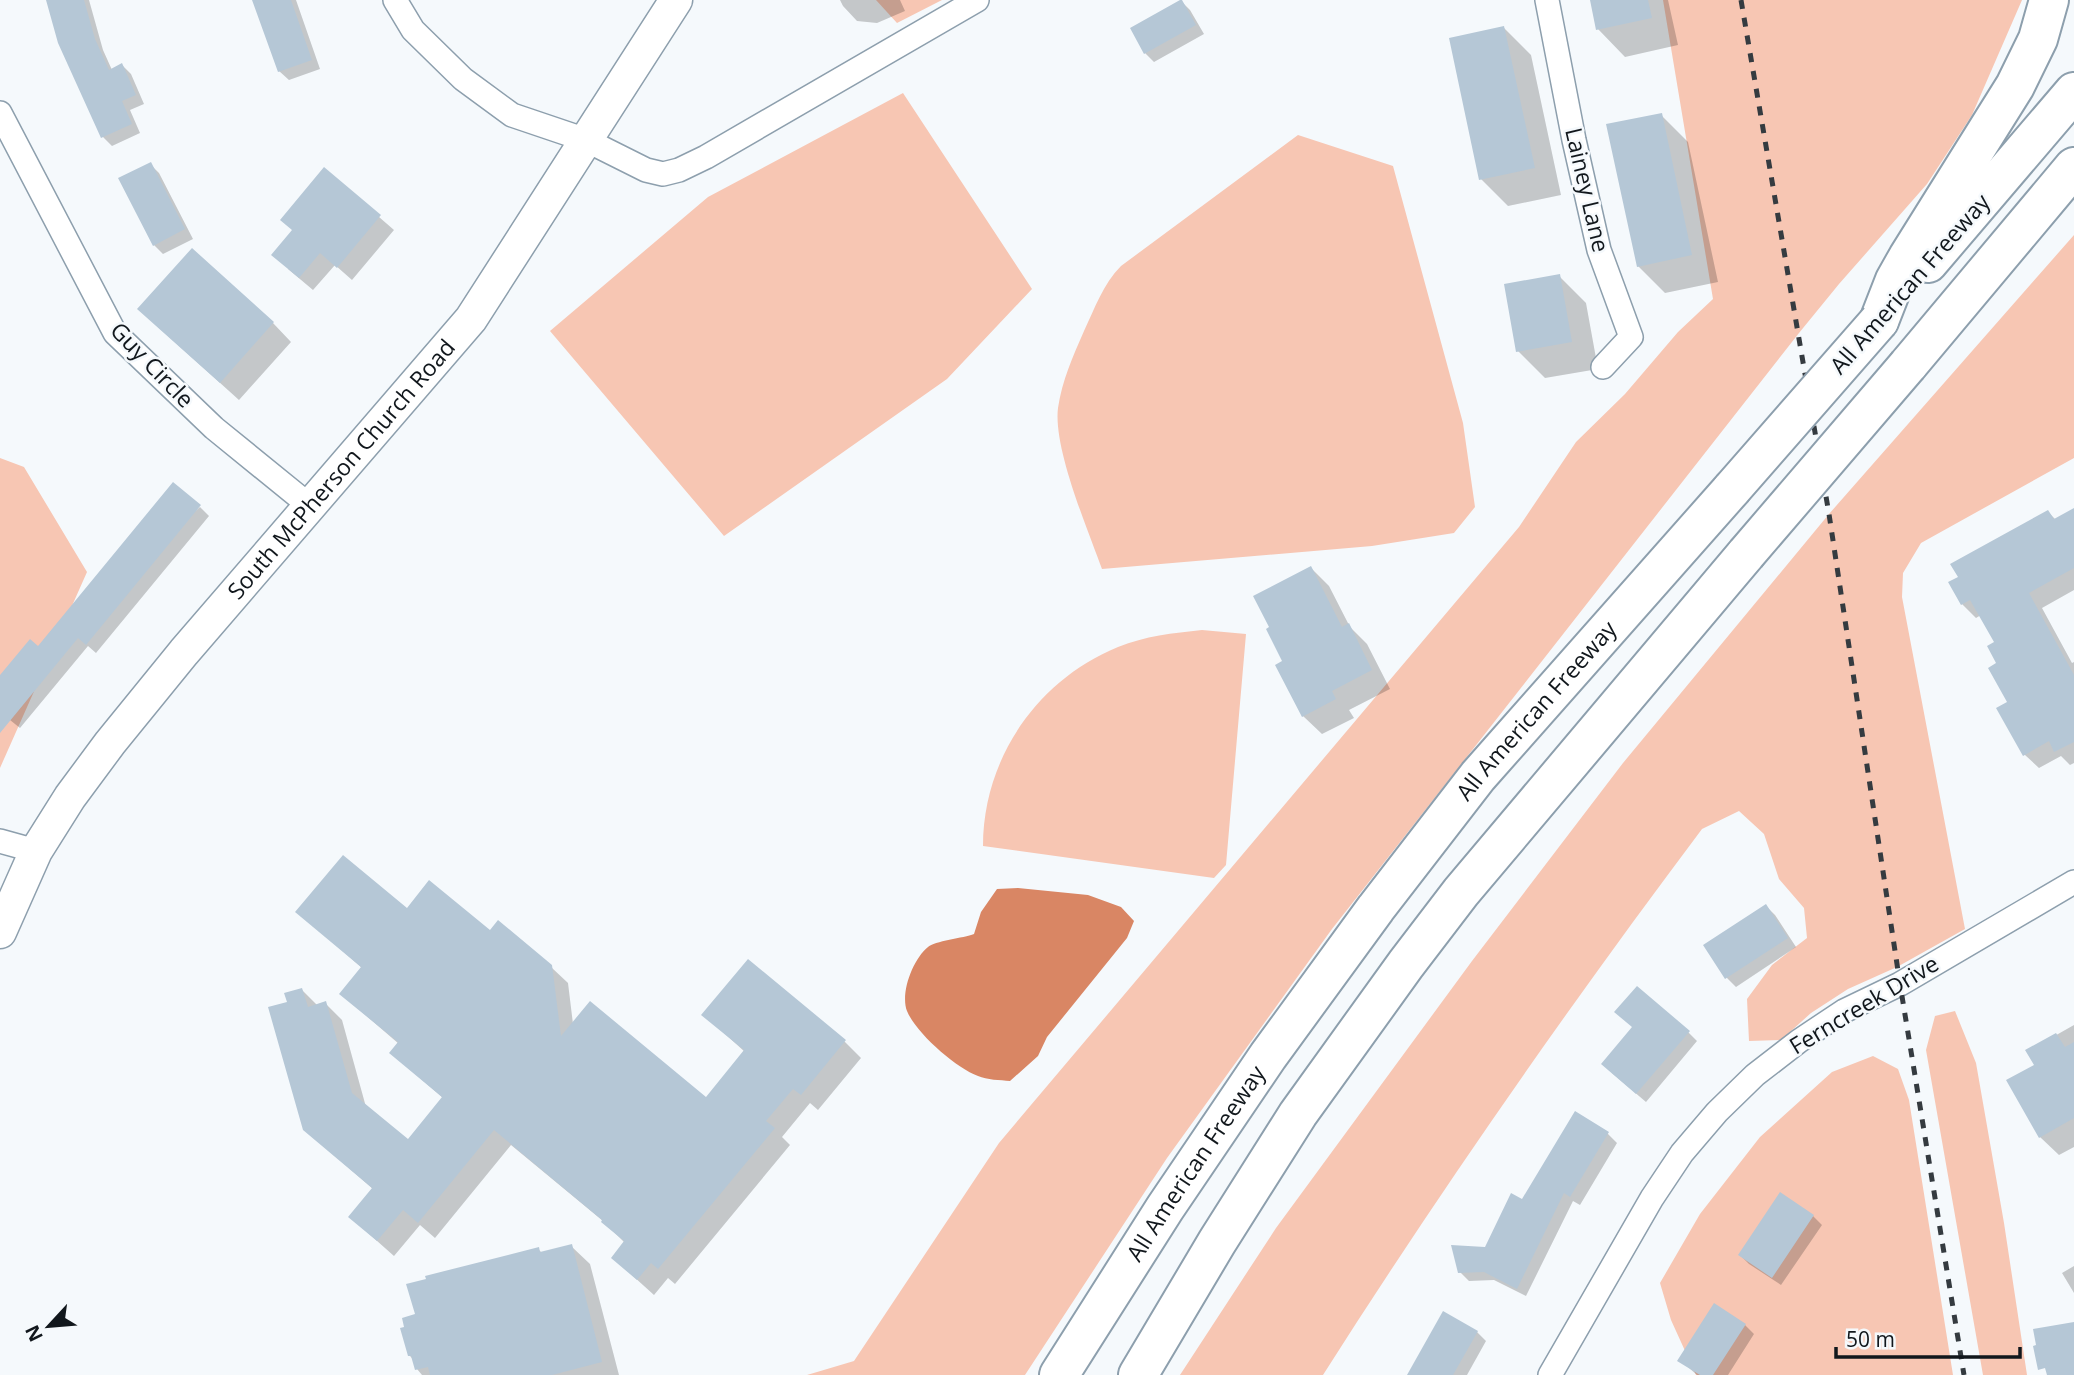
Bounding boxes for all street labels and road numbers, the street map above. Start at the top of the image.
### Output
street label: Lainey Lane [1558,124,1618,255]
street label: All American Freeway [1822,186,1997,380]
street label: Guy Circle [104,314,202,414]
street label: South McPherson Church Road [219,332,462,606]
street label: All American Freeway [1448,613,1624,807]
street label: Ferncreek Drive [1783,947,1944,1061]
street label: All American Freeway [1118,1058,1272,1267]

